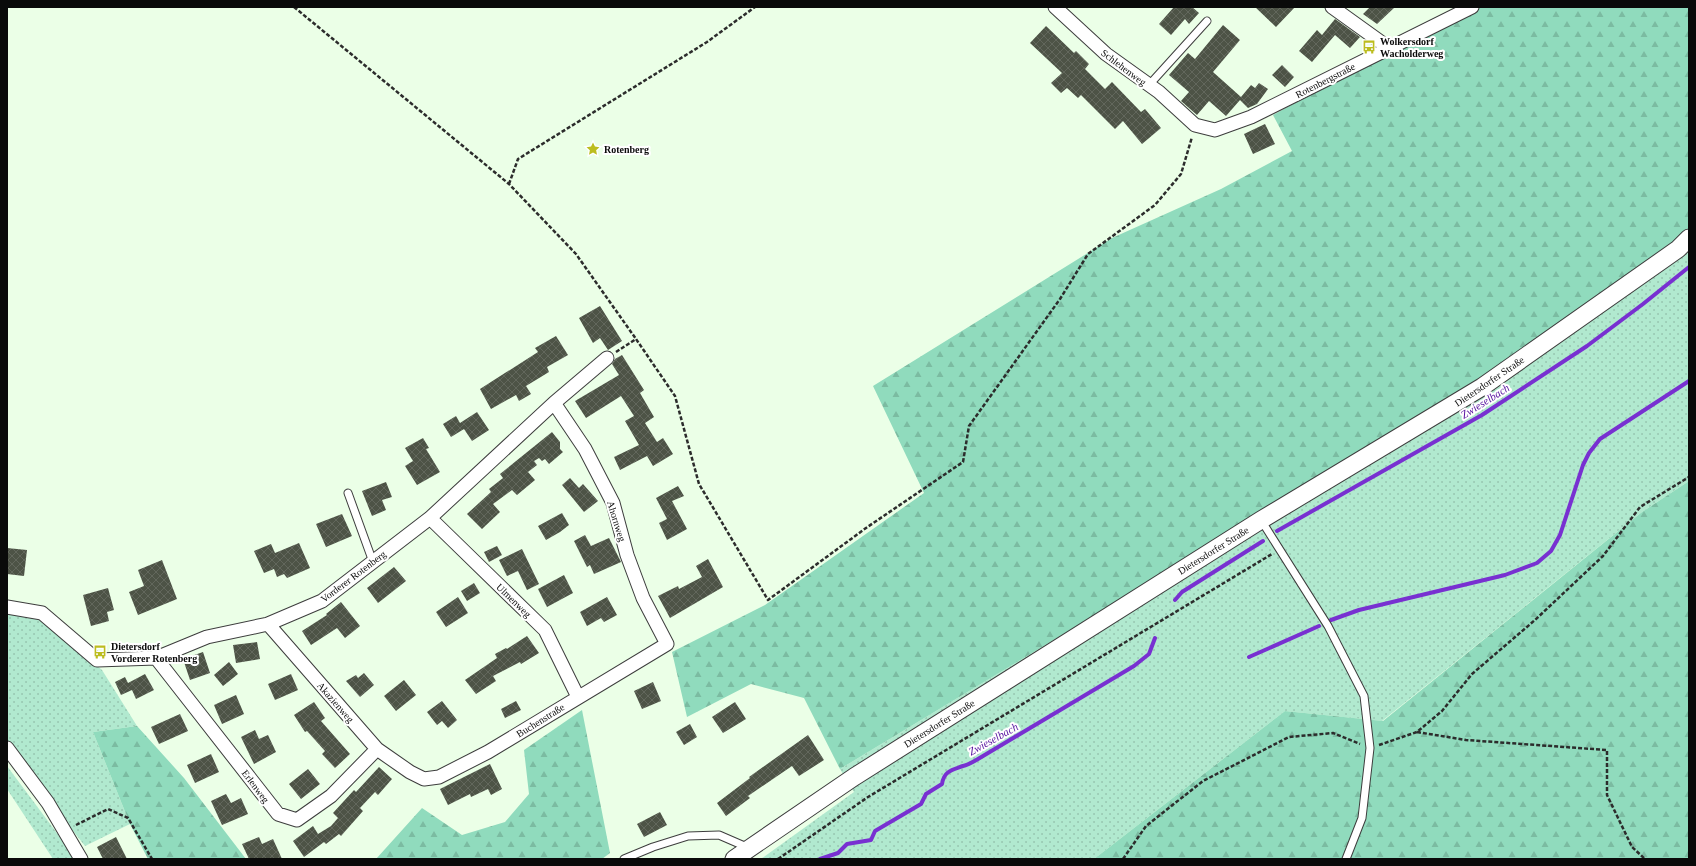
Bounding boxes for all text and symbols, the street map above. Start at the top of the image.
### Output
place label: Wolkersdorf Wacholderweg [1380,36,1443,59]
bus stop icon: Wolkersdorf Wacholderweg [1361,39,1377,55]
street label: Schlehenweg [1099,47,1148,88]
street label: Rotenbergstraße [1294,60,1357,100]
place icon: Rotenberg [585,141,601,157]
place label: Rotenberg [604,144,649,155]
street label: Dietersdorfer Straße [1452,354,1527,409]
water label: Zwieselbach [1458,381,1512,421]
street label: Ahornweg [605,499,628,543]
street label: Dietersdorfer Straße [1176,524,1251,577]
street label: Vorderer Rotenberg [319,548,388,604]
street label: Ulmenweg [494,581,533,620]
place label: Dietersdorf Vorderer Rotenberg [111,641,197,664]
bus stop icon: Dietersdorf Vorderer Rotenberg [92,644,108,660]
street label: Akazienweg [315,680,356,725]
street label: Dietersdorfer Straße [902,697,977,750]
street label: Buchenstraße [514,701,567,740]
water label: Zwieselbach [966,720,1020,758]
street label: Erlenweg [240,768,272,805]

